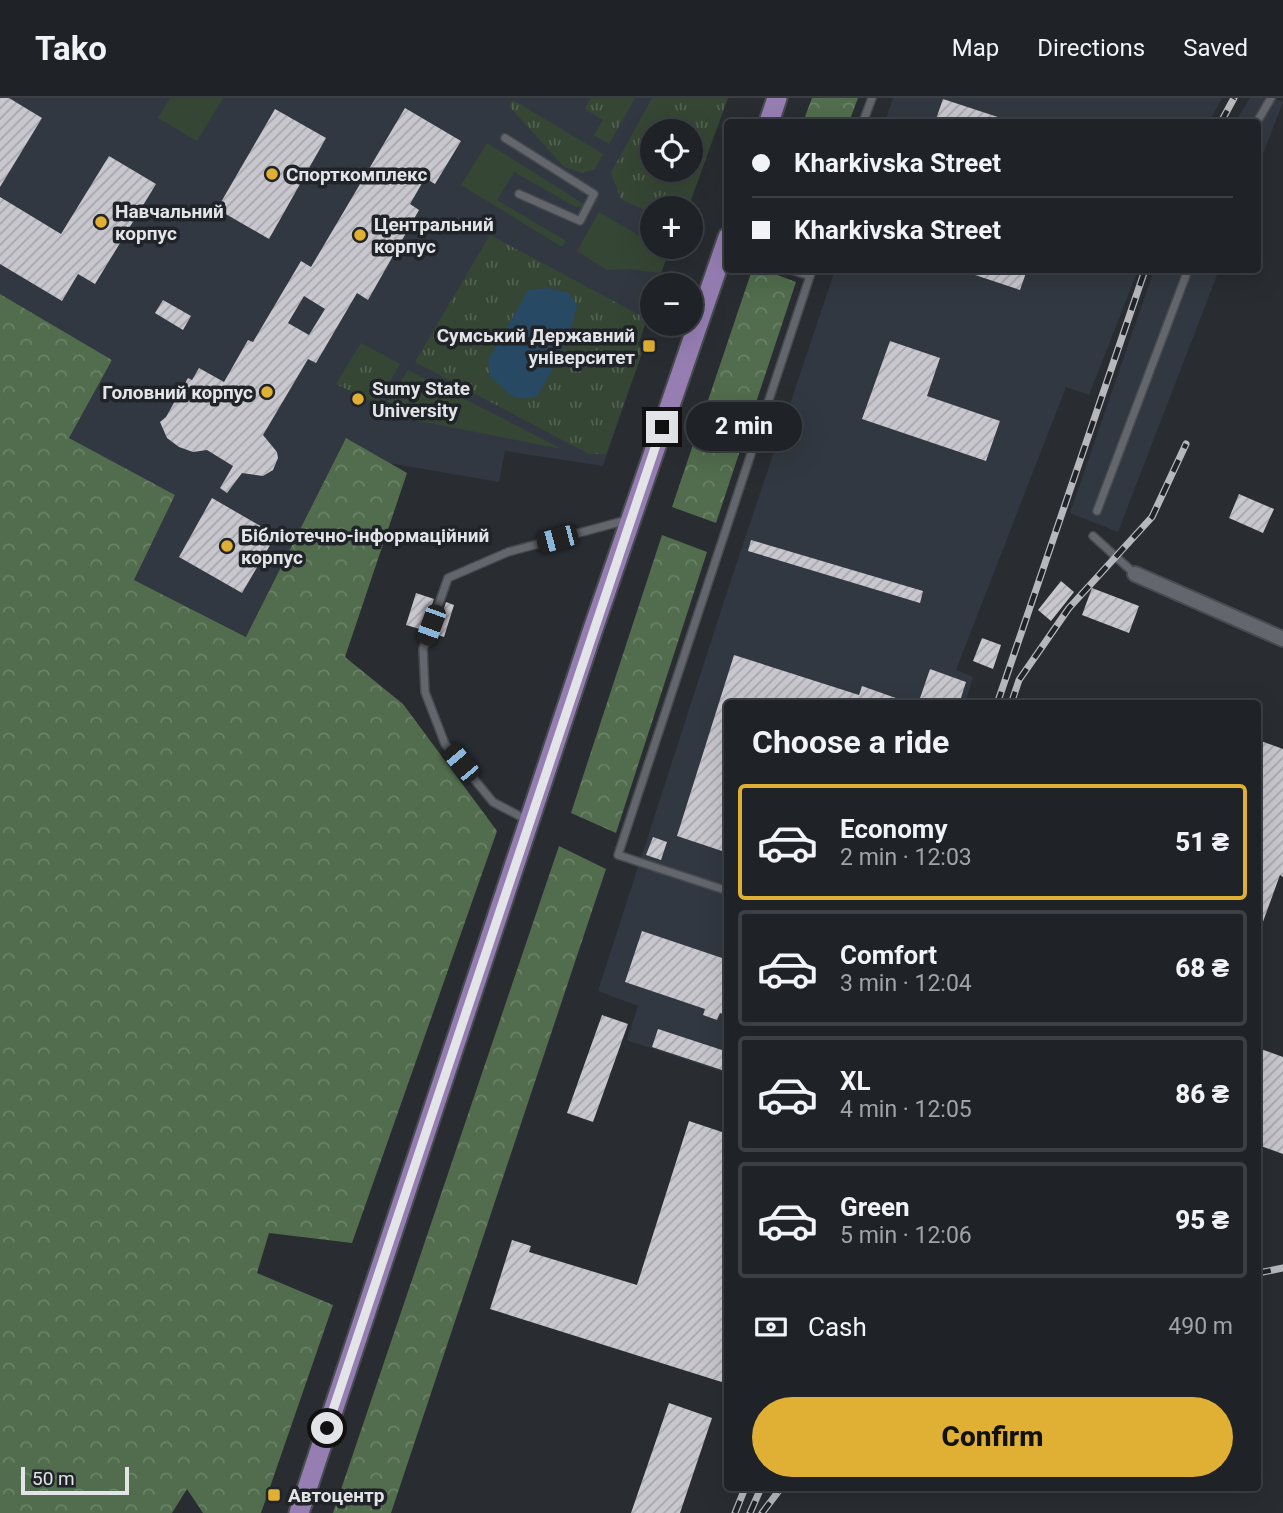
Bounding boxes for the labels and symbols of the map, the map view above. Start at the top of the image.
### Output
place label: Спорткомплекс [286,163,428,186]
marker: Спорткомплекс [264,166,280,182]
place label: Навчальний корпус [115,200,224,245]
place label: Центральний корпус [374,213,494,258]
marker: Навчальний корпус [93,214,109,230]
marker: Центральний корпус [352,227,368,243]
place label: Сумський Державний університет [437,324,635,369]
marker: Сумський Державний університет [641,338,657,354]
place label: Sumy State University [372,377,470,422]
place label: Головний корпус [102,381,253,404]
marker: Головний корпус [259,384,275,400]
marker: Sumy State University [350,391,366,407]
callout: 2 min [686,402,802,452]
route end [646,411,678,443]
car [534,523,581,555]
place label: Бібліотечно-інформаційний корпус [241,524,489,569]
marker: Бібліотечно-інформаційний корпус [219,538,235,554]
car [414,602,449,648]
car [440,740,483,786]
route start [311,1412,343,1444]
scale bar [21,1464,130,1496]
place label: Автоцентр [288,1484,385,1507]
marker: Автоцентр [266,1487,282,1503]

